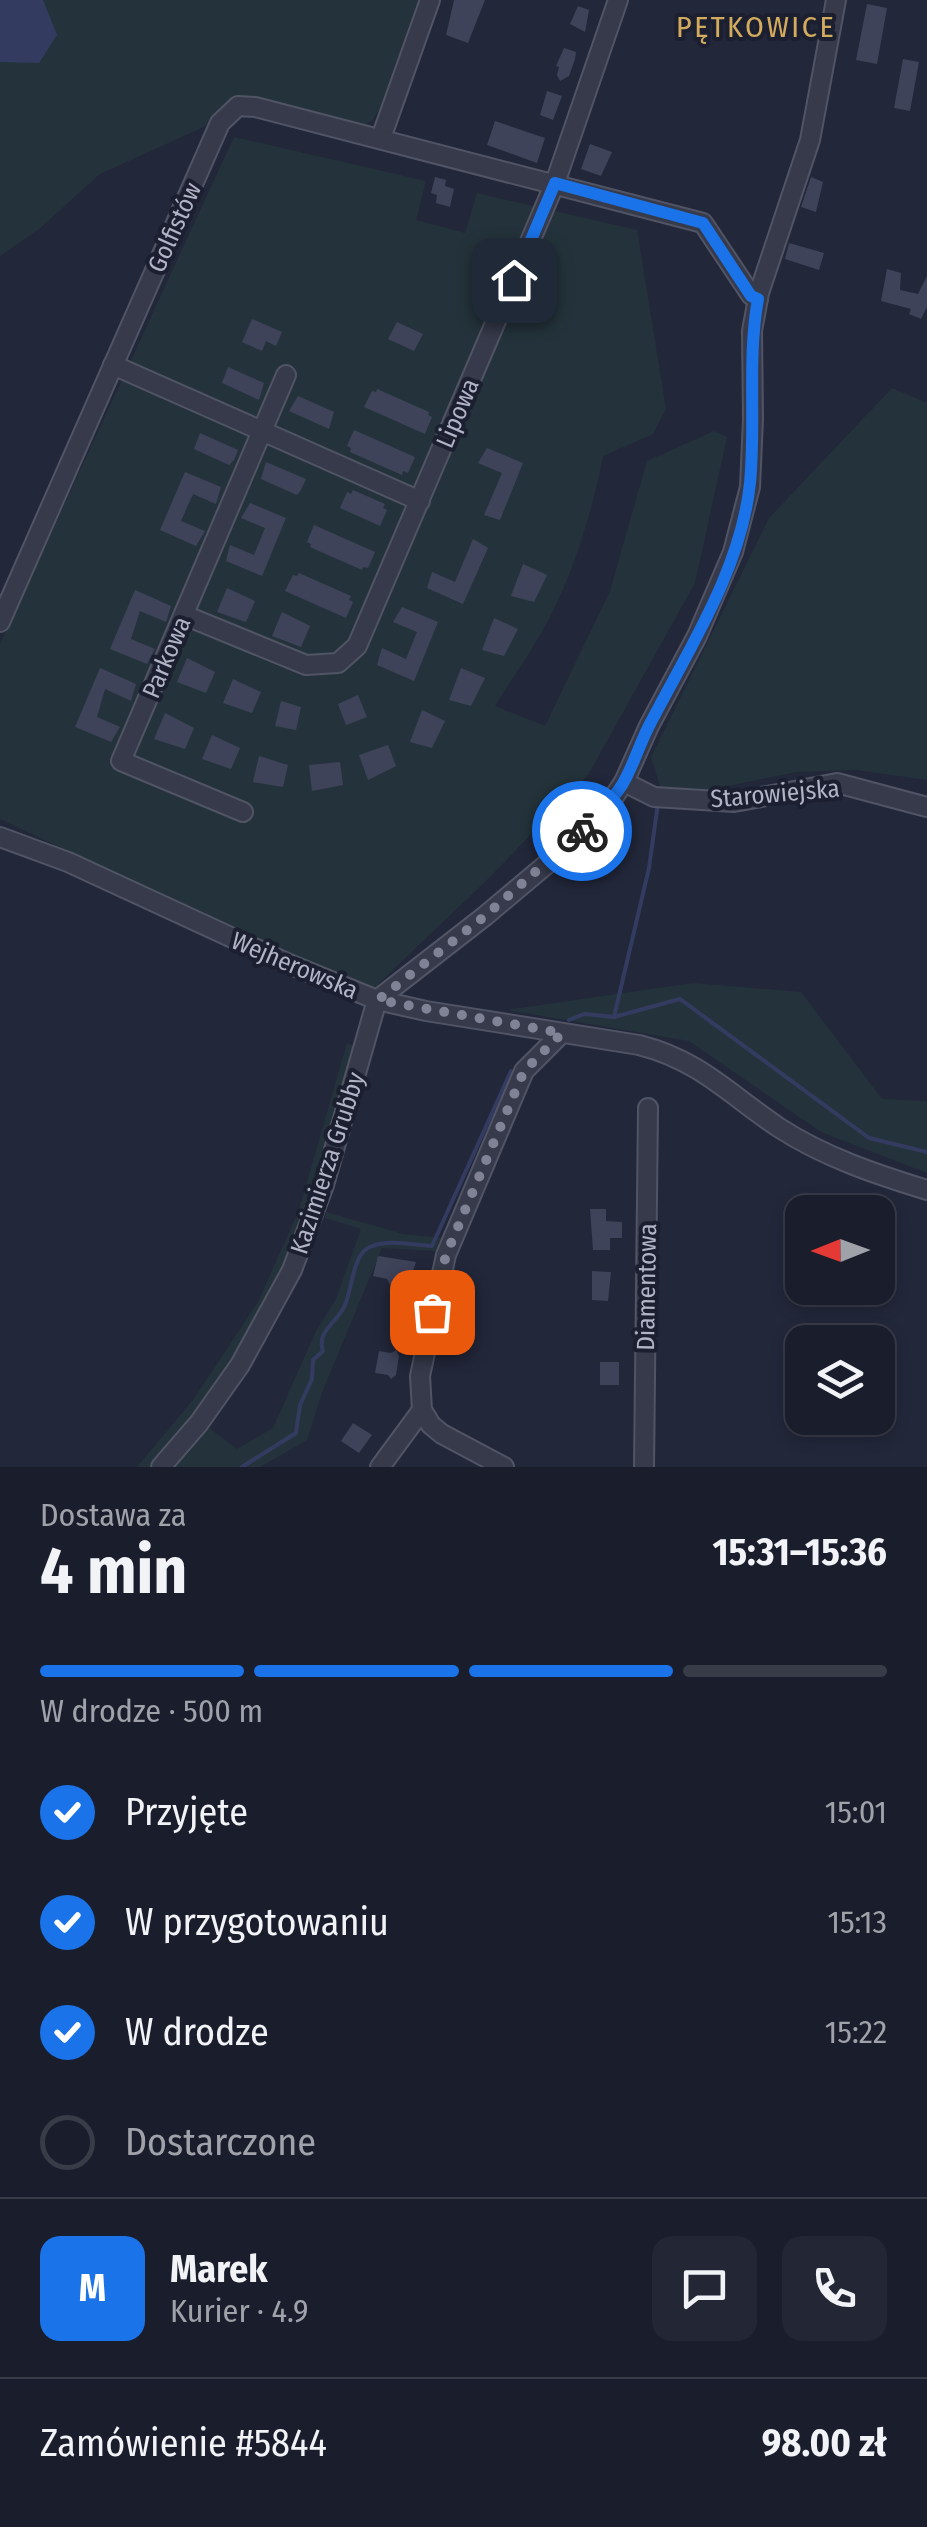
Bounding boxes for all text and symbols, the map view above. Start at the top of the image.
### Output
district label: PĘTKOWICE [676,9,836,45]
street label: Golfistów [142,178,208,277]
pin [472,238,557,323]
icon: home [487,253,542,308]
street label: Lipowa [430,374,486,452]
street label: Parkowa [136,612,197,703]
street label: Starowiejska [709,773,841,815]
courier [532,781,632,881]
icon: bike [555,804,610,859]
street label: Wejherowska [227,926,362,1006]
street label: Kazimierza Grubby [284,1069,371,1258]
north arrow [785,1195,895,1305]
map controls [785,1195,895,1435]
street label: Diamentowa [631,1223,663,1351]
pin [390,1270,475,1355]
icon: bag [405,1285,460,1340]
button: layers [785,1325,895,1435]
text: Dostawa za [40,1496,187,1534]
text: 15:31–15:36 [712,1529,887,1575]
text: 4 min [40,1532,187,1610]
text: W drodze · 500 m [40,1692,263,1730]
icon: check [40,1785,95,1840]
text: Przyjęte [125,1789,248,1835]
text: 15:01 [825,1793,887,1831]
icon: check [40,1895,95,1950]
text: W przygotowaniu [125,1899,389,1945]
text: 15:13 [827,1903,887,1941]
icon: check [40,2005,95,2060]
text: W drodze [125,2009,269,2055]
text: 15:22 [825,2013,887,2051]
text: Dostarczone [125,2119,316,2165]
button: chat [652,2236,757,2341]
button: phone [782,2236,887,2341]
text: Marek [170,2246,268,2292]
text: M [79,2265,106,2311]
text: Kurier · 4.9 [170,2292,308,2330]
text: Zamówienie #5844 [40,2420,327,2466]
text: 98.00 zł [762,2420,887,2466]

